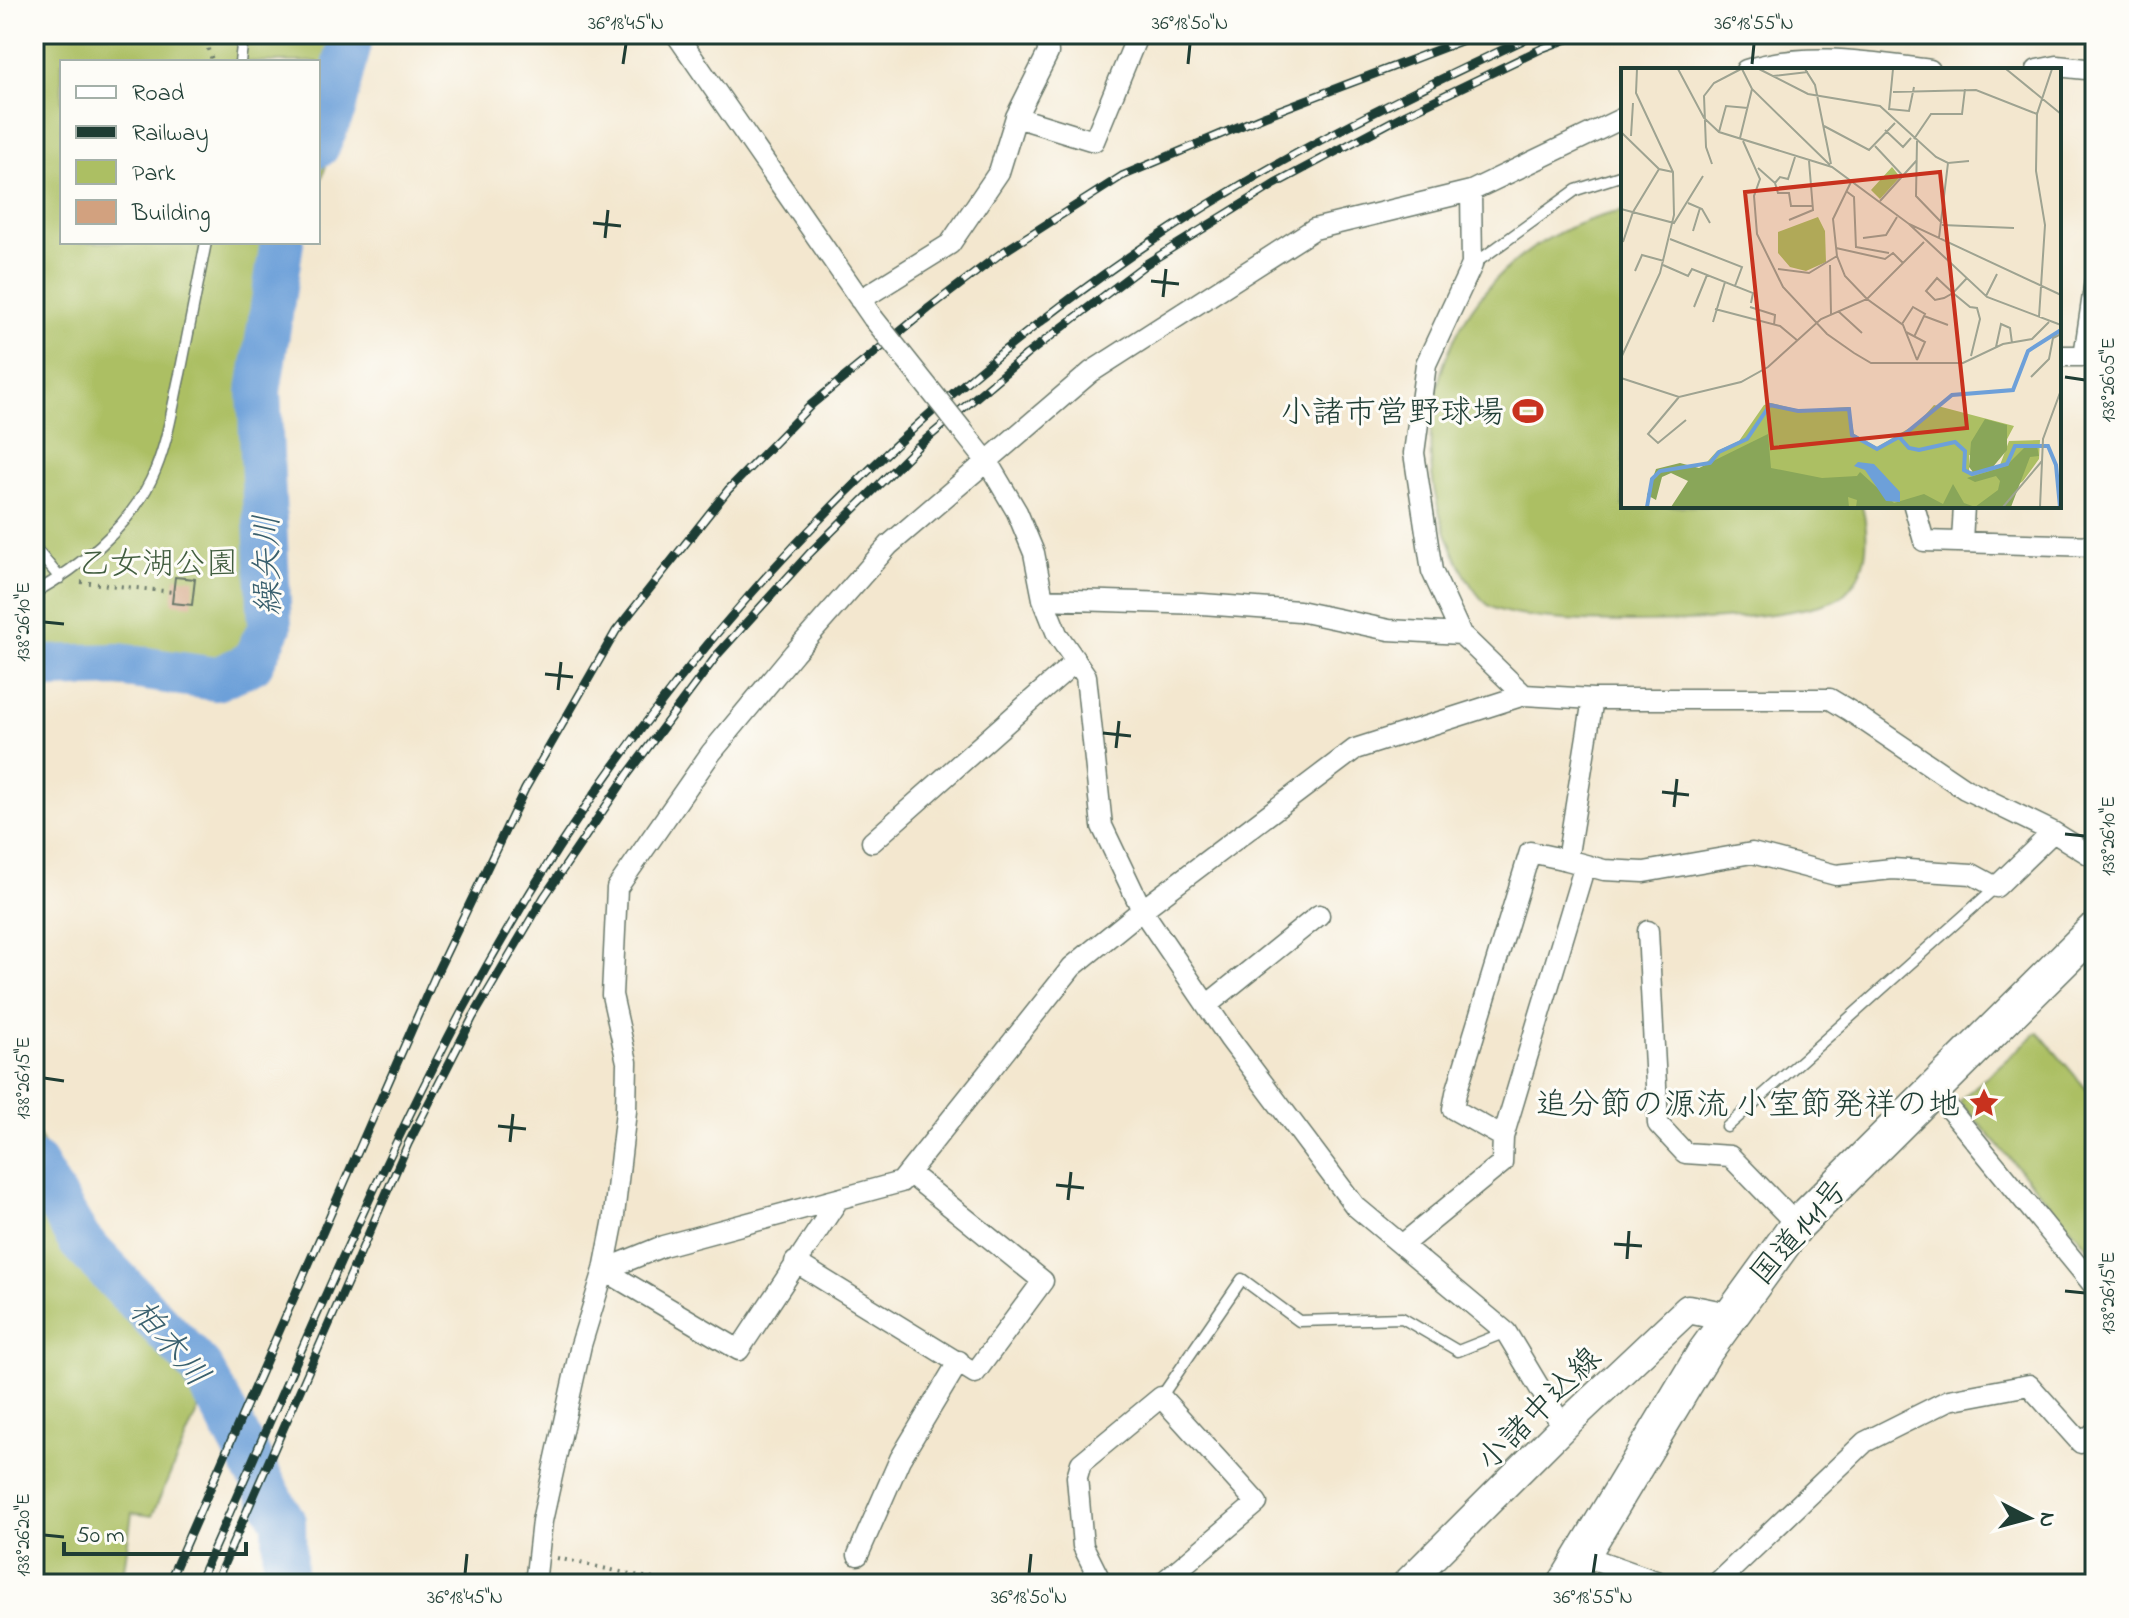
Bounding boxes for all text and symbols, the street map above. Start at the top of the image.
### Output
text: 36°18'45"N [588,10,664,39]
text: 36°18'50"N [1152,10,1228,39]
text: 36°18'55"N [1714,10,1794,39]
legend [60,60,320,244]
inset map [1621,68,2061,508]
text: Road [132,77,185,112]
text: Railway [132,117,209,153]
text: Park [132,157,176,192]
text: Building [131,197,211,232]
text: 138°26'05"E [2095,337,2124,423]
place label: 小諸市営野球場 [1280,391,1504,438]
sports icon: 小諸市営野球場 [1511,394,1545,428]
water label: 繰矢川 [244,514,296,616]
park label: 乙女湖公園 [78,542,238,589]
text: 138°26'10"E [10,582,39,662]
text: 138°26'10"E [2095,796,2124,876]
text: 138°26'15"E [10,1037,39,1119]
place label: 追分節の源流 小室節発祥の地 [1536,1083,1960,1130]
place icon: 追分節の源流 小室節発祥の地 [1967,1086,2001,1120]
street label: 国道141号 [1740,1169,1861,1298]
text: 138°26'15"E [2095,1252,2124,1334]
water label: 柏木川 [116,1289,220,1400]
street label: 小諸中込線 [1467,1337,1614,1484]
north arrow [1989,1478,2069,1558]
text: 138°26'20"E [10,1493,39,1577]
scale bar [64,1506,246,1556]
text: N [2029,1511,2063,1529]
text: 50 m [76,1519,125,1554]
text: 36°18'45"N [427,1584,503,1613]
text: 36°18'50"N [991,1584,1067,1613]
text: 36°18'55"N [1553,1584,1633,1613]

